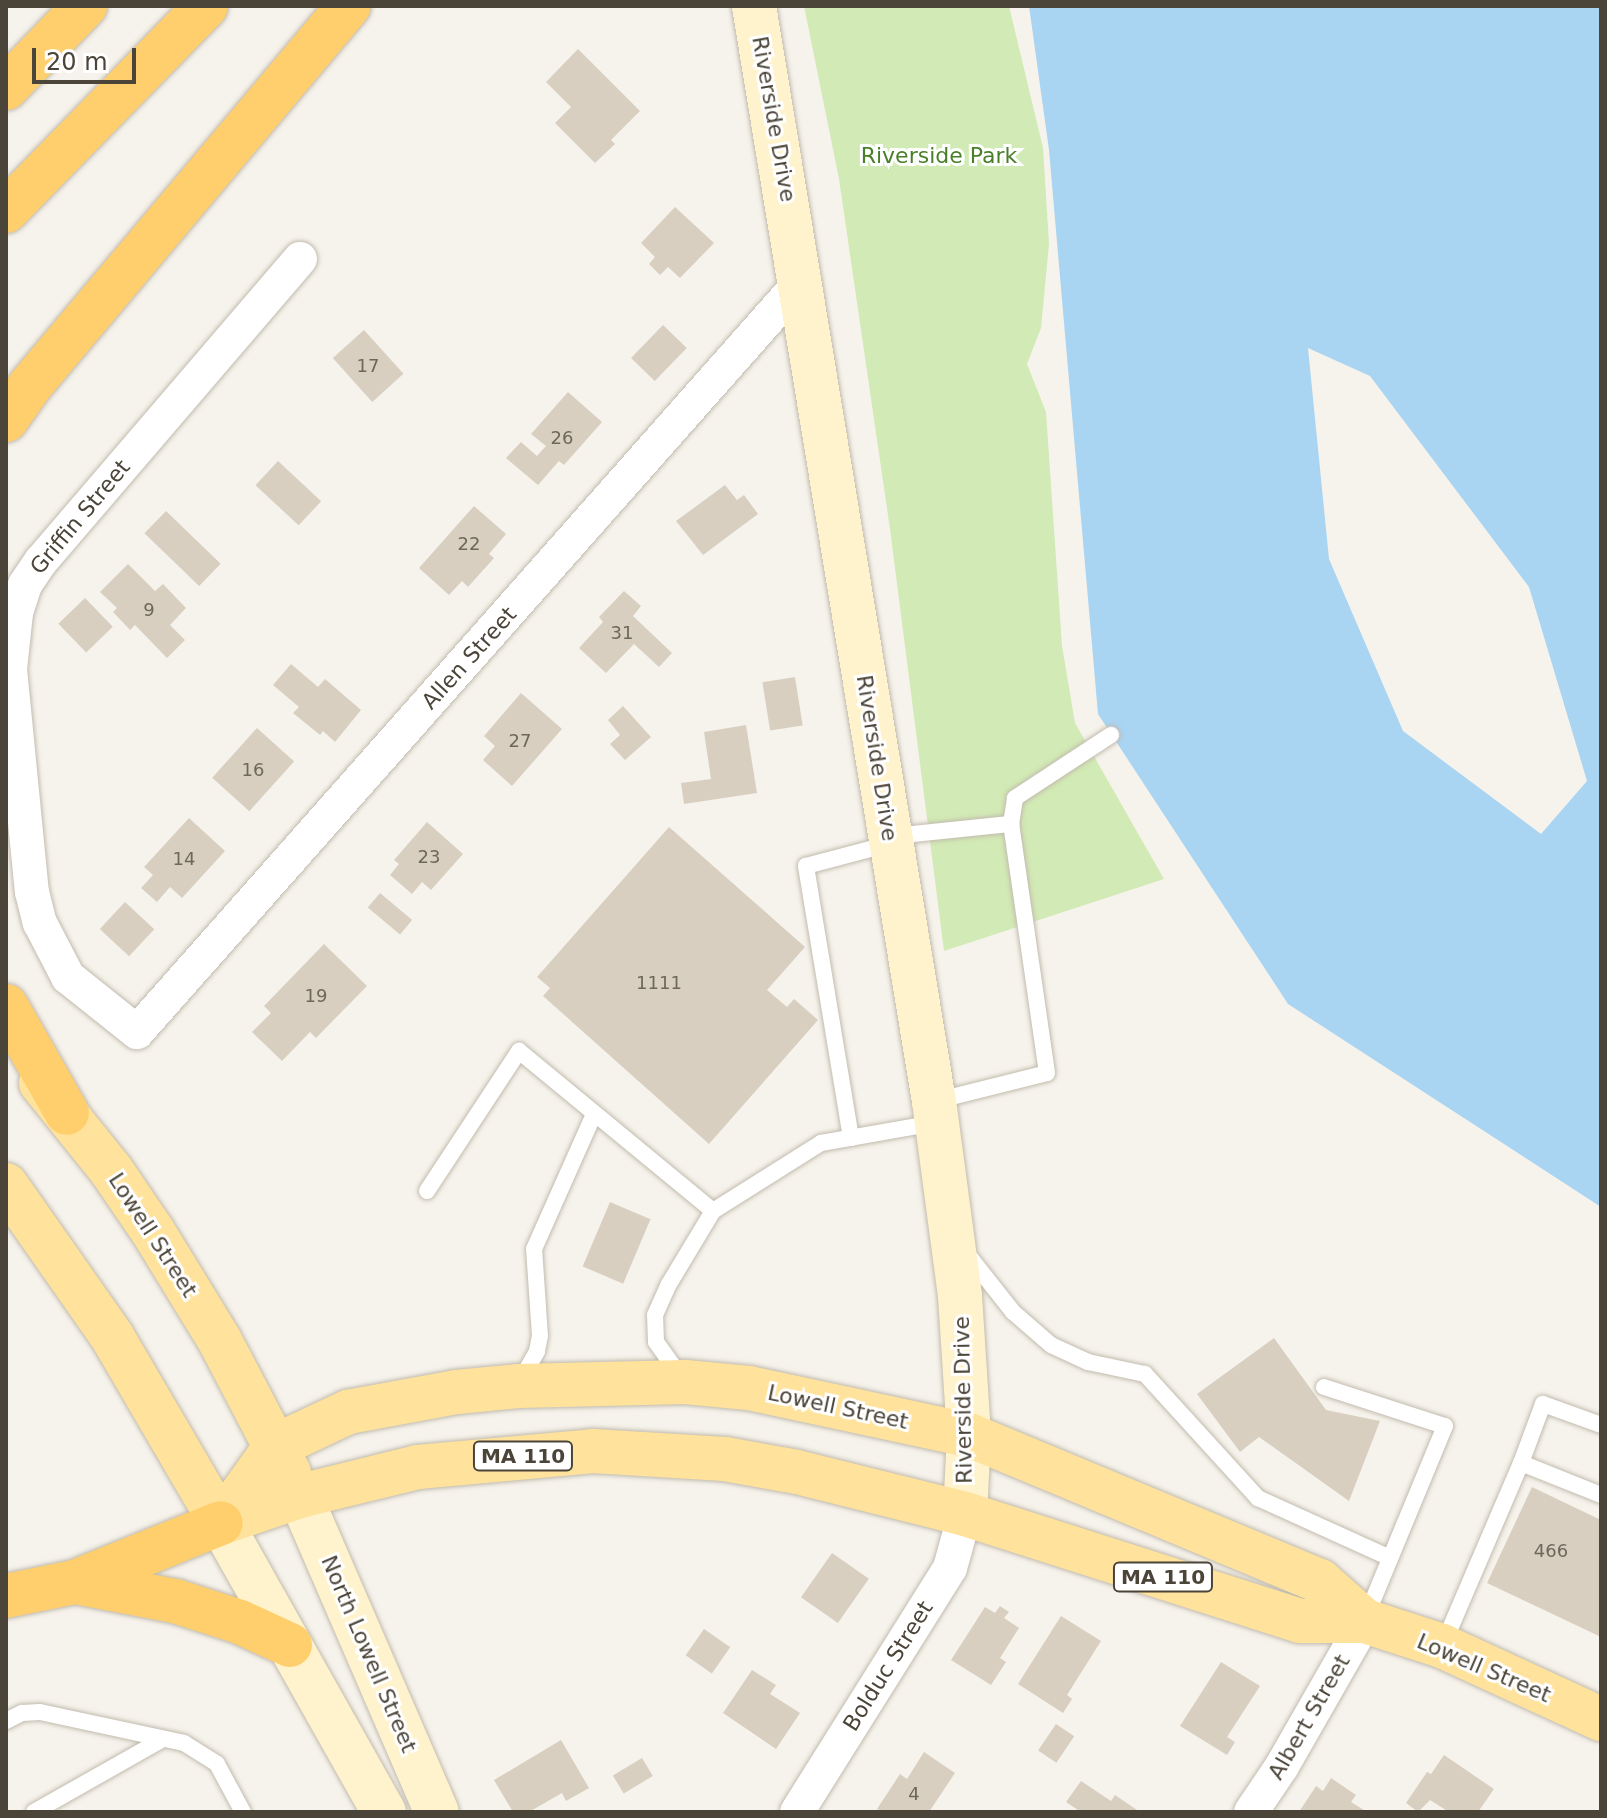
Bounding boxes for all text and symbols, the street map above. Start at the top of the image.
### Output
scale bar [36,32,140,82]
street label: Riverside Drive [746,34,802,204]
text: 20 m [46,48,108,76]
park label: Riverside Park [861,143,1017,169]
house number: 17 [357,355,379,377]
house number: 26 [551,427,573,449]
street label: Griffin Street [24,454,136,580]
house number: 22 [458,533,480,555]
house number: 9 [143,599,155,621]
street label: Allen Street [416,601,522,715]
house number: 31 [611,622,633,644]
street label: Riverside Drive [851,673,903,843]
house number: 27 [509,730,531,752]
house number: 16 [242,759,264,781]
house number: 23 [418,846,440,868]
house number: 14 [173,848,195,870]
house number: 1111 [636,972,682,994]
house number: 19 [305,985,327,1007]
street label: Lowell Street [103,1168,203,1302]
street label: Riverside Drive [948,1316,978,1484]
street label: Lowell Street [765,1379,911,1435]
road number: MA 110 [471,1440,575,1472]
house number: 466 [1534,1540,1568,1562]
street label: North Lowell Street [316,1552,422,1756]
road number: MA 110 [1111,1561,1215,1593]
street label: Bolduc Street [837,1596,939,1736]
street label: Lowell Street [1413,1628,1555,1708]
street label: Albert Street [1263,1650,1355,1784]
house number: 4 [908,1783,920,1805]

